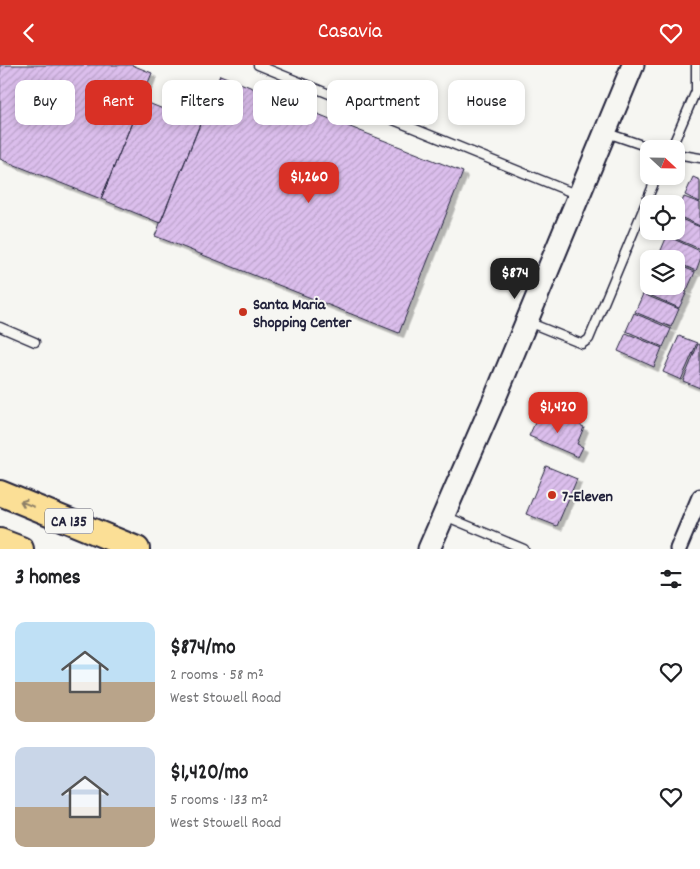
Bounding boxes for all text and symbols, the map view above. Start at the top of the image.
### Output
text: Casavia [318,17,382,48]
icon: back [15,19,43,47]
icon: heart [657,19,685,47]
chip: Buy [15,80,75,125]
chip: Rent [85,80,152,125]
chip: Filters [162,80,243,125]
chip: New [253,80,317,125]
chip: Apartment [327,80,438,125]
chip: House [448,80,525,125]
north arrow [640,140,685,185]
map controls [640,140,685,295]
pin: $1,260 [268,161,350,204]
text: $1,260 [290,166,328,189]
button: locate [640,195,685,240]
button: layers [640,250,685,295]
pin: $874 [485,257,545,300]
text: $874 [501,262,529,285]
place label: Santa Maria Shopping Center [253,294,353,335]
marker: Santa Maria Shopping Center [237,306,249,318]
pin: $1,420 [517,391,599,434]
text: $1,420 [539,396,577,419]
place label: 7-Eleven [562,486,613,509]
marker: 7-Eleven [546,489,558,501]
one-way arrow [20,499,35,508]
road number: CA 135 [45,509,93,533]
text: 3 homes [15,564,81,594]
icon: filters [657,565,685,593]
text: $874/mo [170,634,236,664]
icon: home [55,642,115,702]
icon: heart [657,658,685,686]
text: 2 rooms · 58 m² [170,664,264,687]
text: West Stowell Road [170,687,281,710]
text: $1,420/mo [170,759,248,789]
icon: home [55,767,115,827]
icon: heart [657,783,685,811]
text: 5 rooms · 133 m² [170,789,268,812]
text: West Stowell Road [170,812,281,835]

